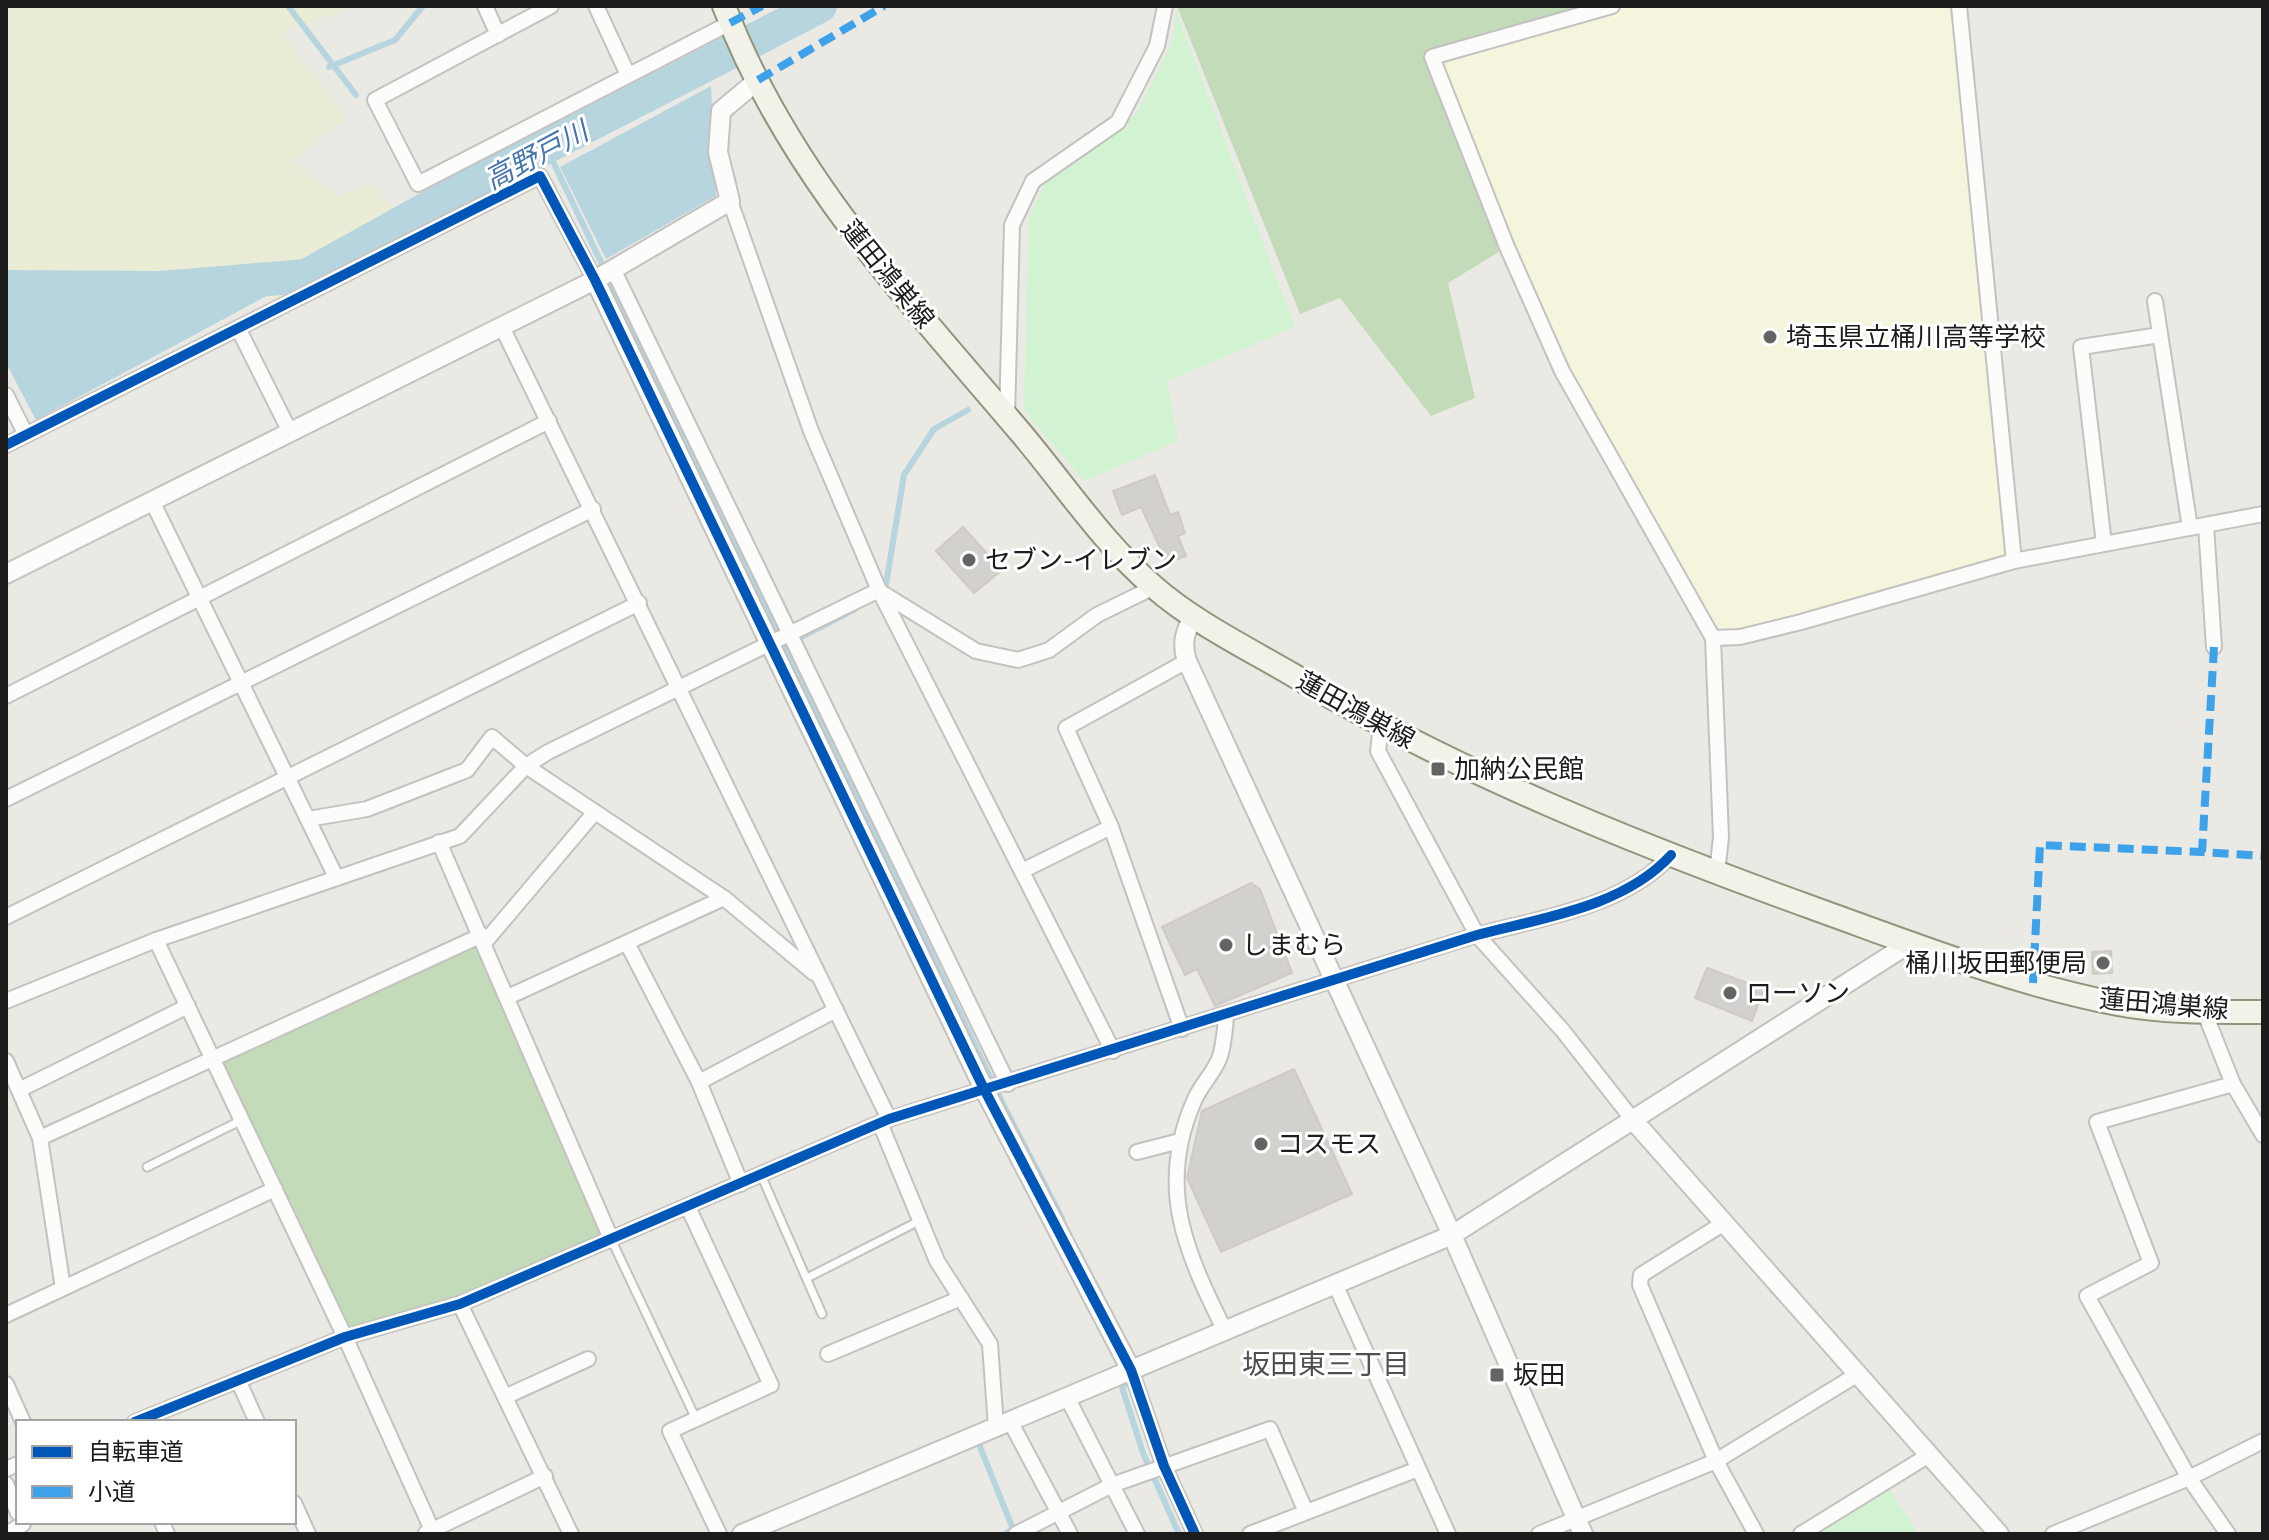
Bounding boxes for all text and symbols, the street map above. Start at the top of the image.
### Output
water label: 高野戸川 [479,112,596,196]
street label: 蓮田鴻巣線 [835,213,941,335]
place label: 埼玉県立桶川高等学校 [1786,321,2046,353]
marker: 埼玉県立桶川高等学校 [1761,328,1779,346]
place label: セブン-イレブン [985,544,1177,576]
marker: セブン-イレブン [960,551,978,569]
street label: 蓮田鴻巣線 [1291,664,1421,756]
place label: 加納公民館 [1454,753,1584,785]
marker: 加納公民館 [1429,760,1447,778]
place label: しまむら [1242,929,1346,961]
marker: しまむら [1217,936,1235,954]
place label: 桶川坂田郵便局 [1905,947,2087,979]
marker: 桶川坂田郵便局 [2094,954,2112,972]
place label: ローソン [1746,977,1850,1009]
street label: 蓮田鴻巣線 [2098,982,2230,1026]
marker: ローソン [1721,984,1739,1002]
place label: コスモス [1277,1128,1381,1160]
marker: コスモス [1252,1135,1270,1153]
district label: 坂田東三丁目 [1242,1347,1410,1381]
place label: 坂田 [1513,1359,1565,1391]
marker: 坂田 [1488,1366,1506,1384]
legend [16,1420,296,1524]
text: 自転車道 [88,1437,184,1466]
text: 小道 [88,1477,136,1506]

